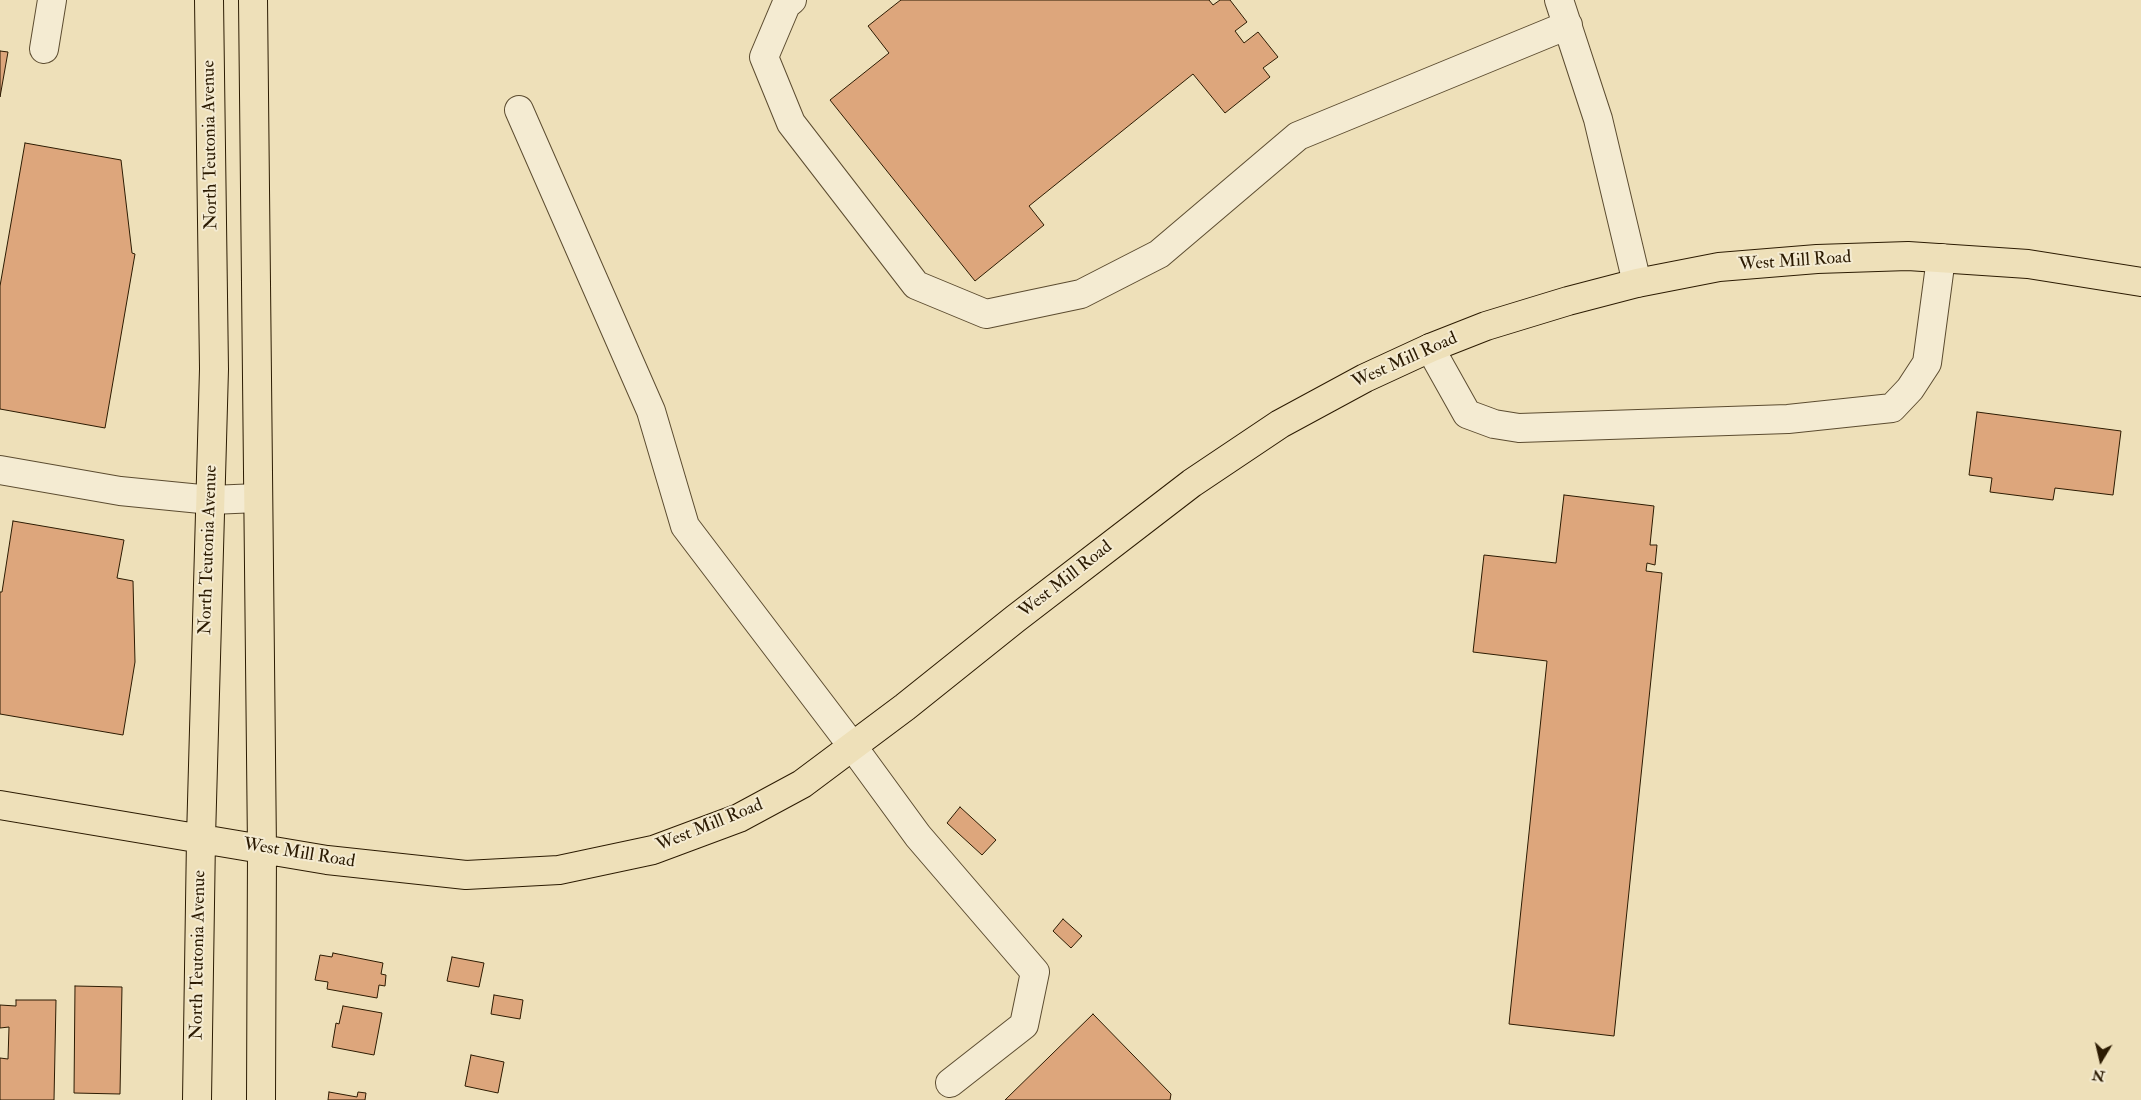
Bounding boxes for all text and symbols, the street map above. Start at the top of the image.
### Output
street label: North Teutonia Avenue [199,60,223,230]
street label: West Mill Road [1738,247,1852,277]
street label: West Mill Road [1349,328,1461,394]
street label: North Teutonia Avenue [195,465,223,635]
street label: West Mill Road [1015,537,1117,623]
street label: West Mill Road [654,795,766,857]
street label: West Mill Road [242,835,356,873]
street label: North Teutonia Avenue [187,870,211,1040]
north arrow [2076,1035,2126,1085]
text: N [2091,1066,2106,1085]

